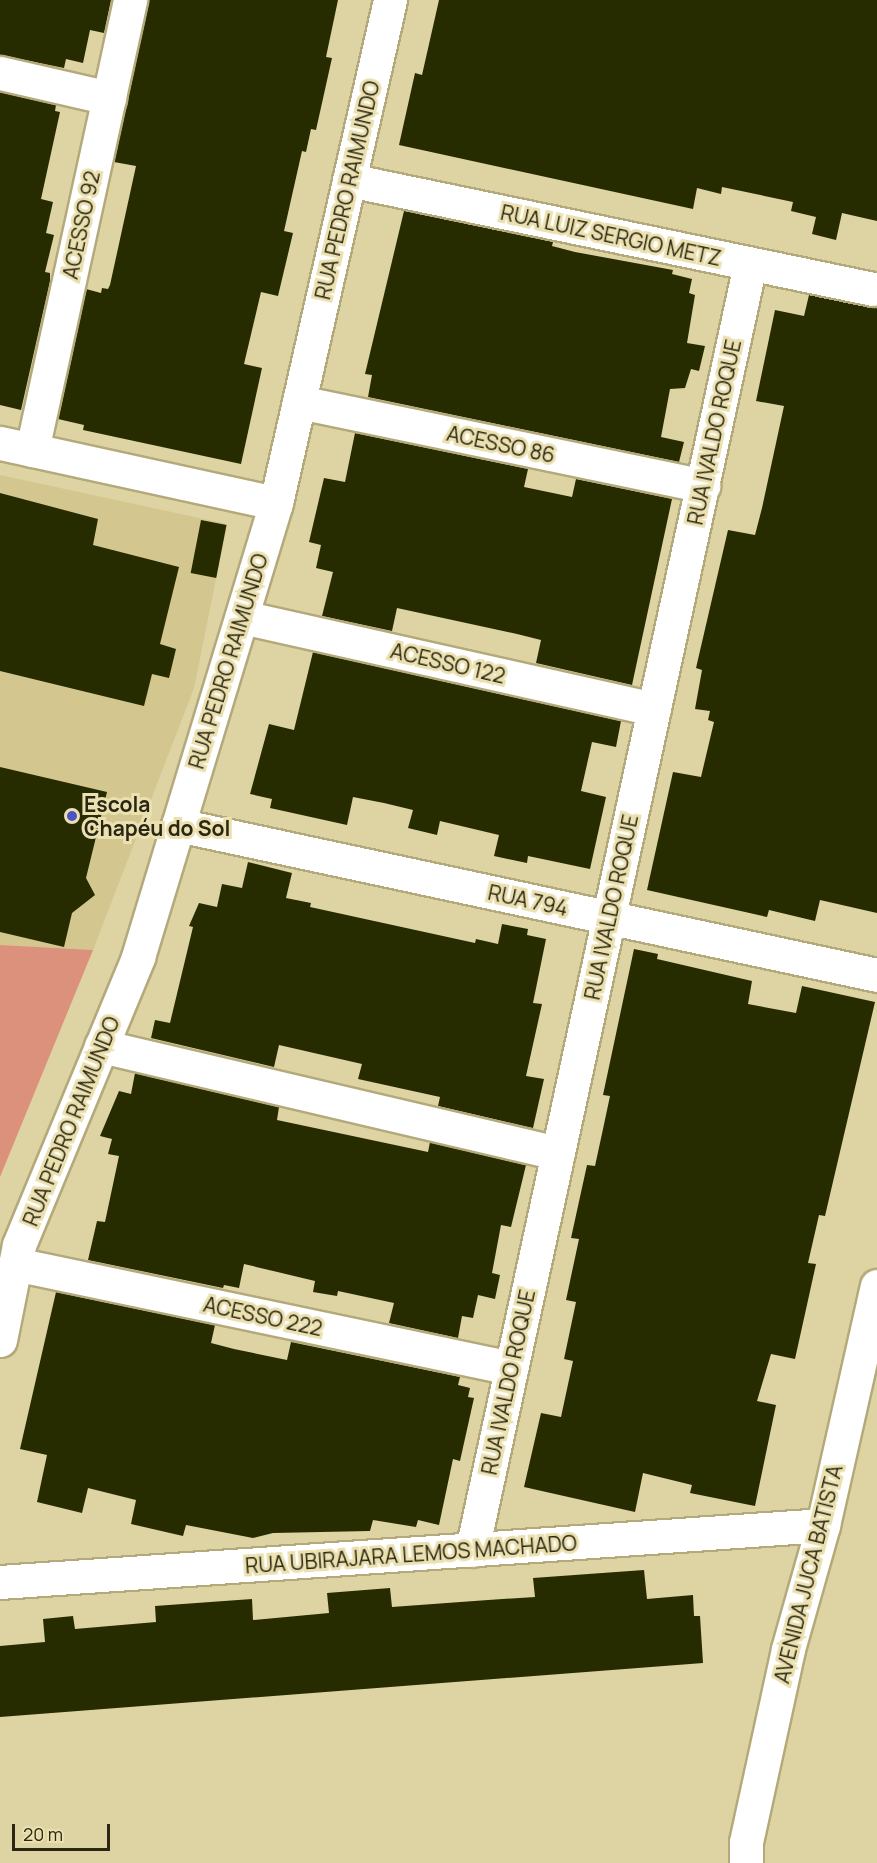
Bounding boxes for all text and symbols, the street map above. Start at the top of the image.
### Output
street label: RUA PEDRO RAIMUNDO [310,78,384,302]
street label: ACESSO 92 [57,169,105,281]
street label: RUA LUIZ SERGIO METZ [499,199,723,271]
street label: RUA IVALDO ROQUE [682,337,746,527]
street label: ACESSO 86 [445,420,557,468]
street label: RUA PEDRO RAIMUNDO [183,550,273,772]
street label: ACESSO 122 [388,638,508,688]
place label: Escola Chapéu do Sol [84,791,230,841]
marker: Escola Chapéu do Sol [65,809,79,823]
street label: RUA IVALDO ROQUE [579,812,643,1002]
street label: RUA 794 [486,879,570,921]
street label: RUA PEDRO RAIMUNDO [17,1013,125,1229]
street label: RUA IVALDO ROQUE [476,1287,540,1477]
street label: ACESSO 222 [201,1291,325,1341]
street label: AVENIDA JUCA BATISTA [769,1462,847,1686]
street label: RUA UBIRAJARA LEMOS MACHADO [244,1530,578,1578]
scale bar [15,1812,112,1850]
text: 20 m [23,1822,63,1846]

